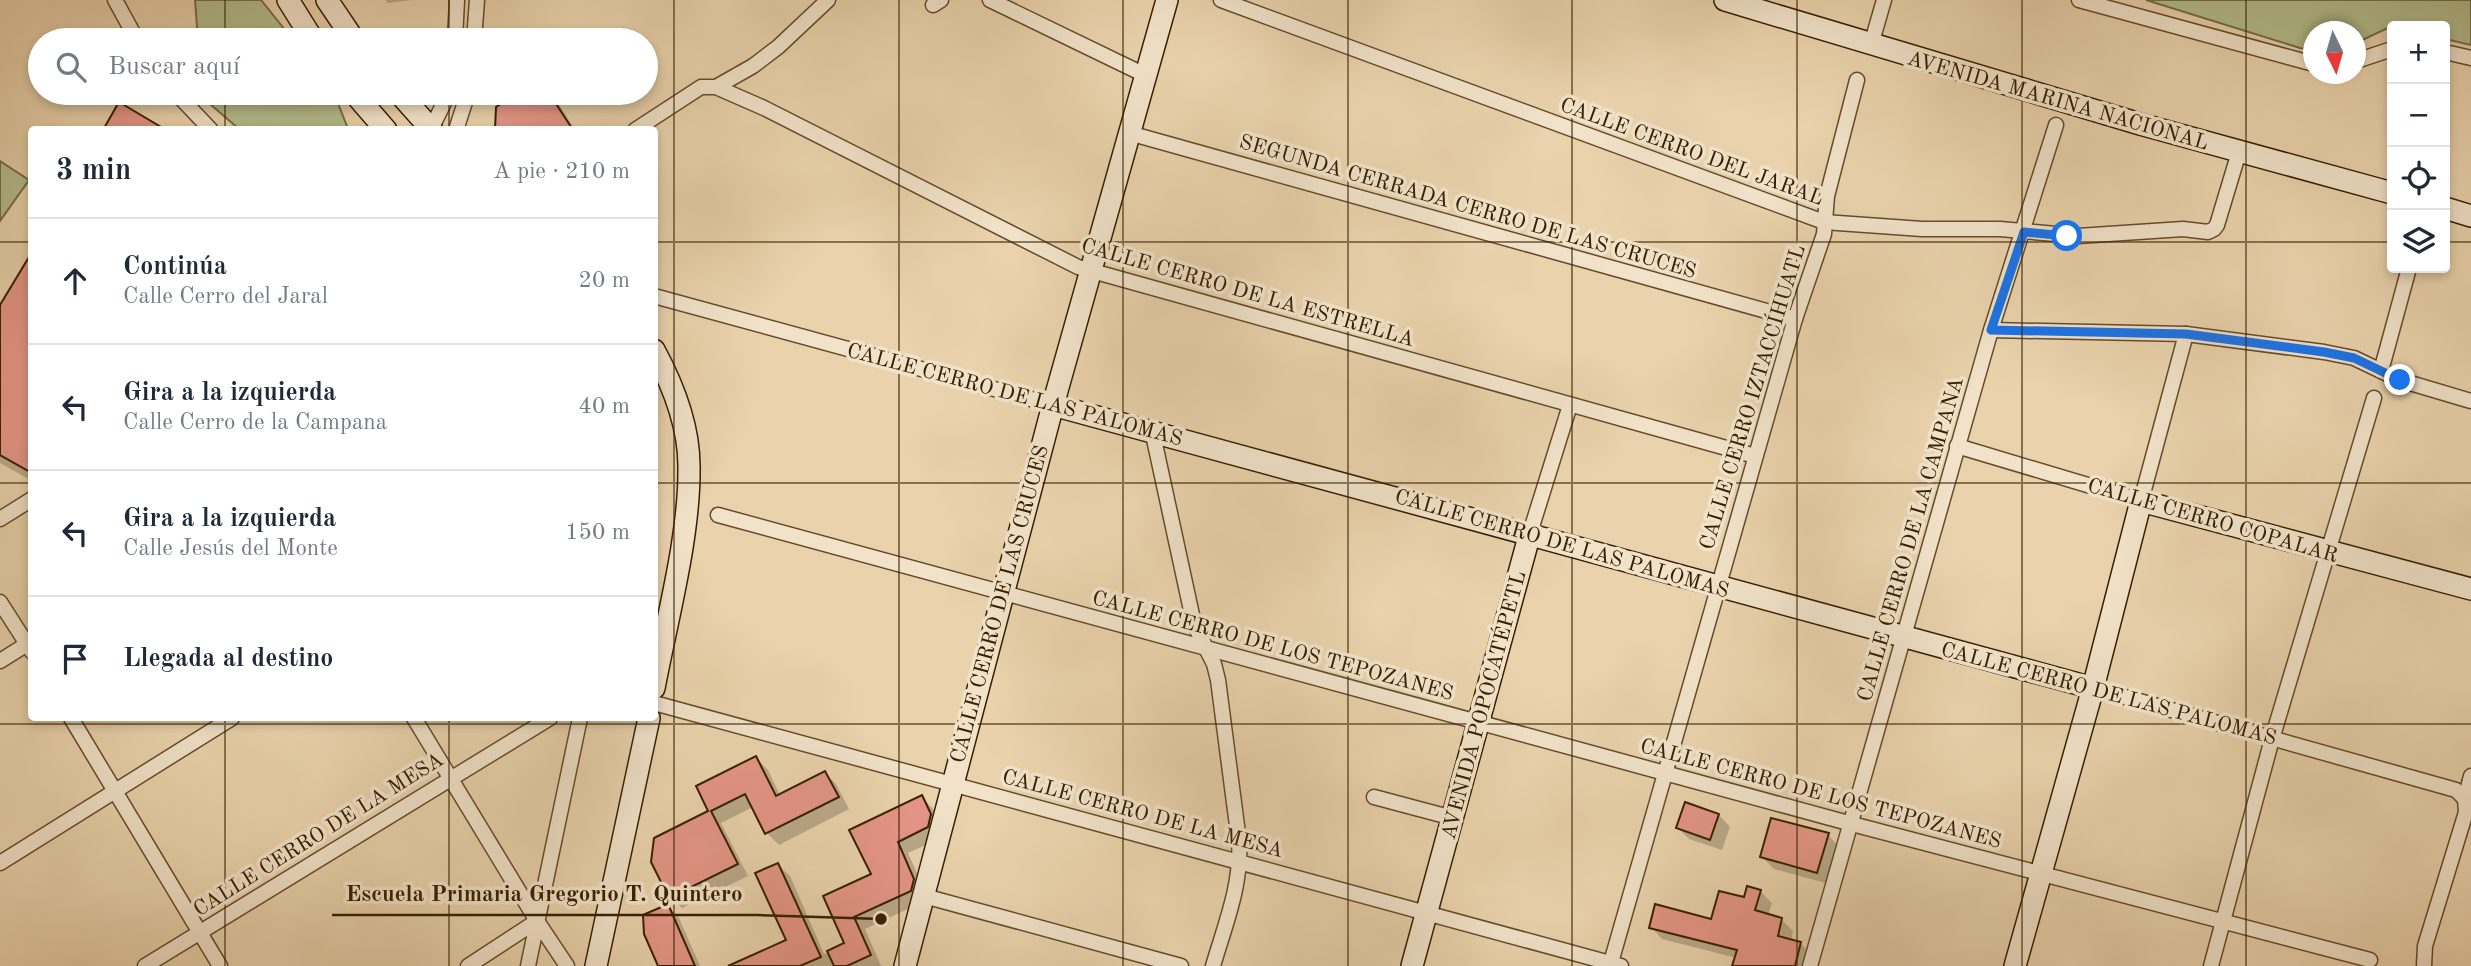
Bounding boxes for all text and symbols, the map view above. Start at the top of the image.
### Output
north arrow [2303,21,2366,84]
map controls [2387,21,2450,273]
button: + [2387,21,2450,84]
search box [28,28,658,105]
icon: search [52,48,90,86]
street label: AVENIDA MARINA NACIONAL [1905,48,2211,155]
text: Buscar aquí [108,54,240,80]
button: − [2387,84,2450,147]
street label: CALLE CERRO DEL JARAL [1557,95,1826,210]
street label: SEGUNDA CERRADA CERRO DE LAS CRUCES [1237,132,1699,283]
button: locate [2387,147,2450,210]
text: 3 min [56,156,131,186]
text: A pie · 210 m [493,160,630,183]
button: layers [2387,210,2450,273]
route start [2051,220,2082,251]
street label: CALLE CERRO DE LA ESTRELLA [1079,236,1417,351]
street label: CALLE CERRO IZTACCÍHUATL [1693,241,1810,552]
text: Continúa [123,254,227,280]
icon: ahead [56,262,94,300]
text: 20 m [579,269,630,292]
text: Calle Cerro del Jaral [123,285,328,308]
street label: CALLE CERRO DE LAS PALOMAS [844,340,1185,450]
route end [2384,364,2415,395]
street label: CALLE CERRO DE LA CAMPANA [1855,375,1968,704]
text: Gira a la izquierda [123,380,336,406]
icon: left [56,388,94,426]
text: 40 m [579,395,630,418]
text: Calle Cerro de la Campana [123,411,387,434]
street label: CALLE CERRO DE LAS CRUCES [948,443,1053,766]
street label: CALLE CERRO COPALAR [2085,476,2340,567]
street label: CALLE CERRO DE LAS PALOMAS [1392,487,1731,602]
text: Gira a la izquierda [123,506,336,532]
icon: left [56,514,94,552]
text: 150 m [565,521,630,544]
text: Calle Jesús del Monte [123,537,338,560]
street label: AVENIDA POPOCATÉPETL [1435,568,1530,842]
street label: CALLE CERRO DE LOS TEPOZANES [1090,588,1455,705]
street label: CALLE CERRO DE LAS PALOMAS [1938,639,2279,749]
icon: arrive [56,640,94,678]
text: Llegada al destino [123,646,333,672]
street label: CALLE CERRO DE LOS TEPOZANES [1638,736,2003,853]
street label: CALLE CERRO DE LA MESA [190,749,447,921]
street label: CALLE CERRO DE LA MESA [1000,767,1285,862]
callout: Escuela Primaria Gregorio T. Quintero [332,871,757,915]
text: Escuela Primaria Gregorio T. Quintero [345,883,743,906]

